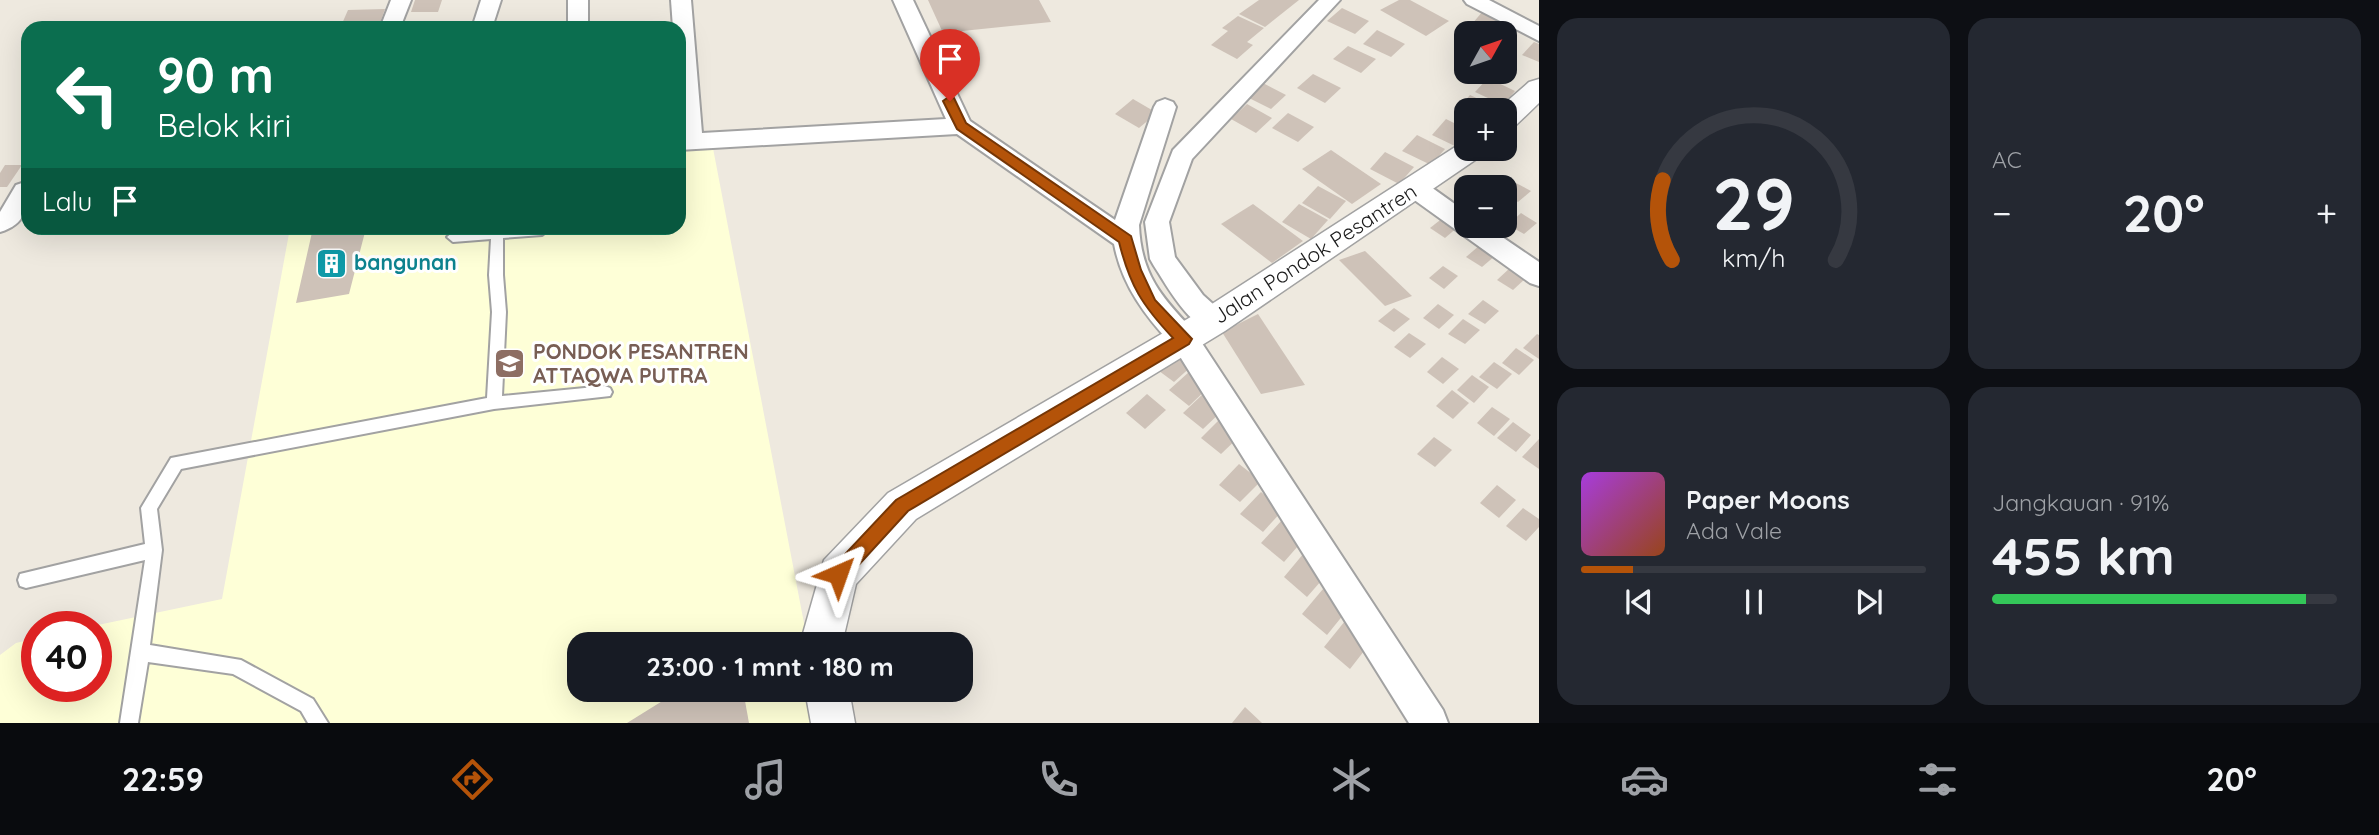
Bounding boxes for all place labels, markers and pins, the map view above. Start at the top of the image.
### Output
pin [920,29,980,101]
building icon: bangunan [314,246,348,280]
place label: bangunan [354,249,457,275]
place label: PONDOK PESANTREN ATTAQWA PUTRA [533,338,749,388]
school or university icon: PONDOK PESANTREN ATTAQWA PUTRA [493,347,527,381]

